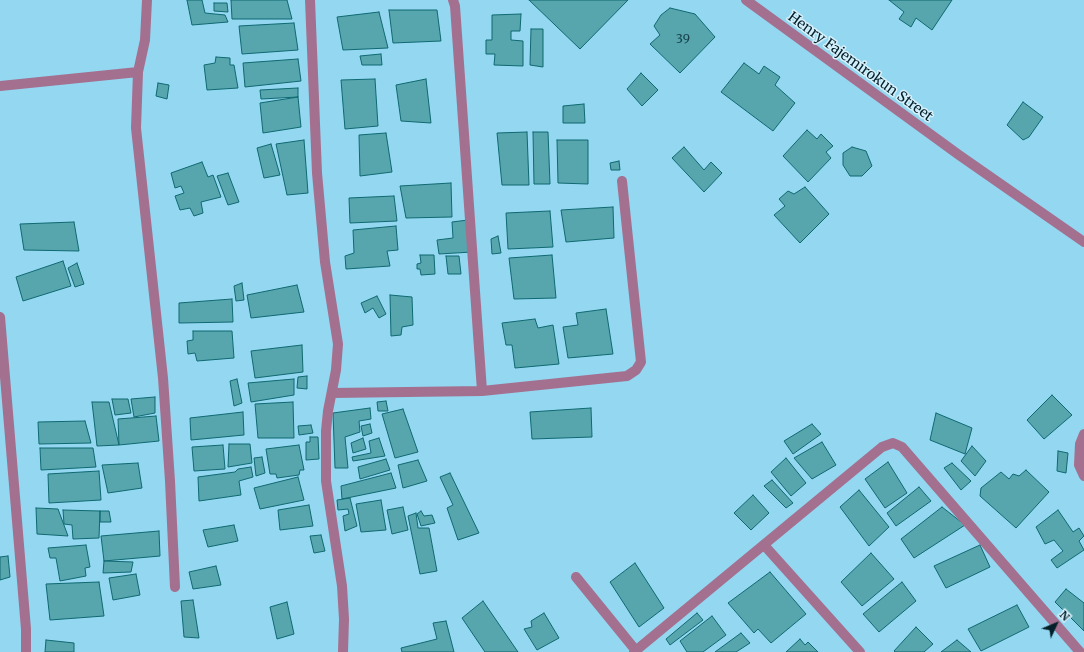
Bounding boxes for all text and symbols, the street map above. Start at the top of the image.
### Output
street label: Henry Fajemirokun Street [784,9,936,125]
house number: 39 [676,33,690,47]
north arrow [1036,604,1076,644]
text: N [1057,608,1073,624]

